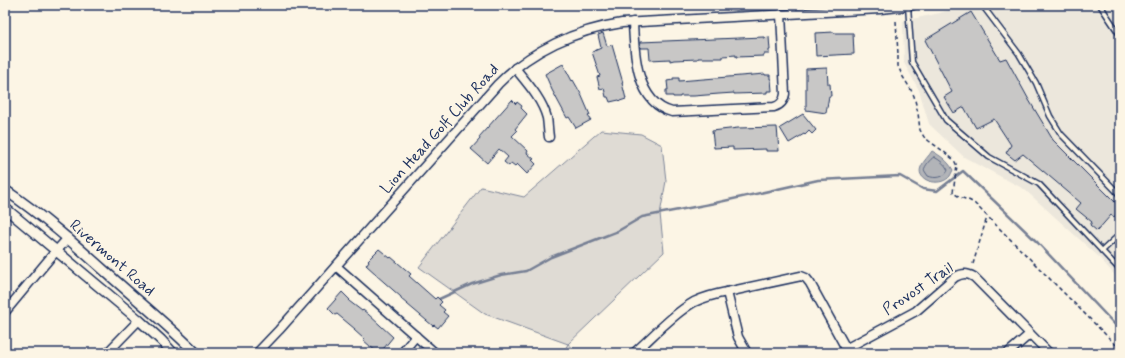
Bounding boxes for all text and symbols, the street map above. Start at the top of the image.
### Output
street label: Lion Head Golf Club Road [376,60,504,198]
street label: Rivermont Road [65,215,159,301]
street label: Provost Trail [879,258,957,320]

